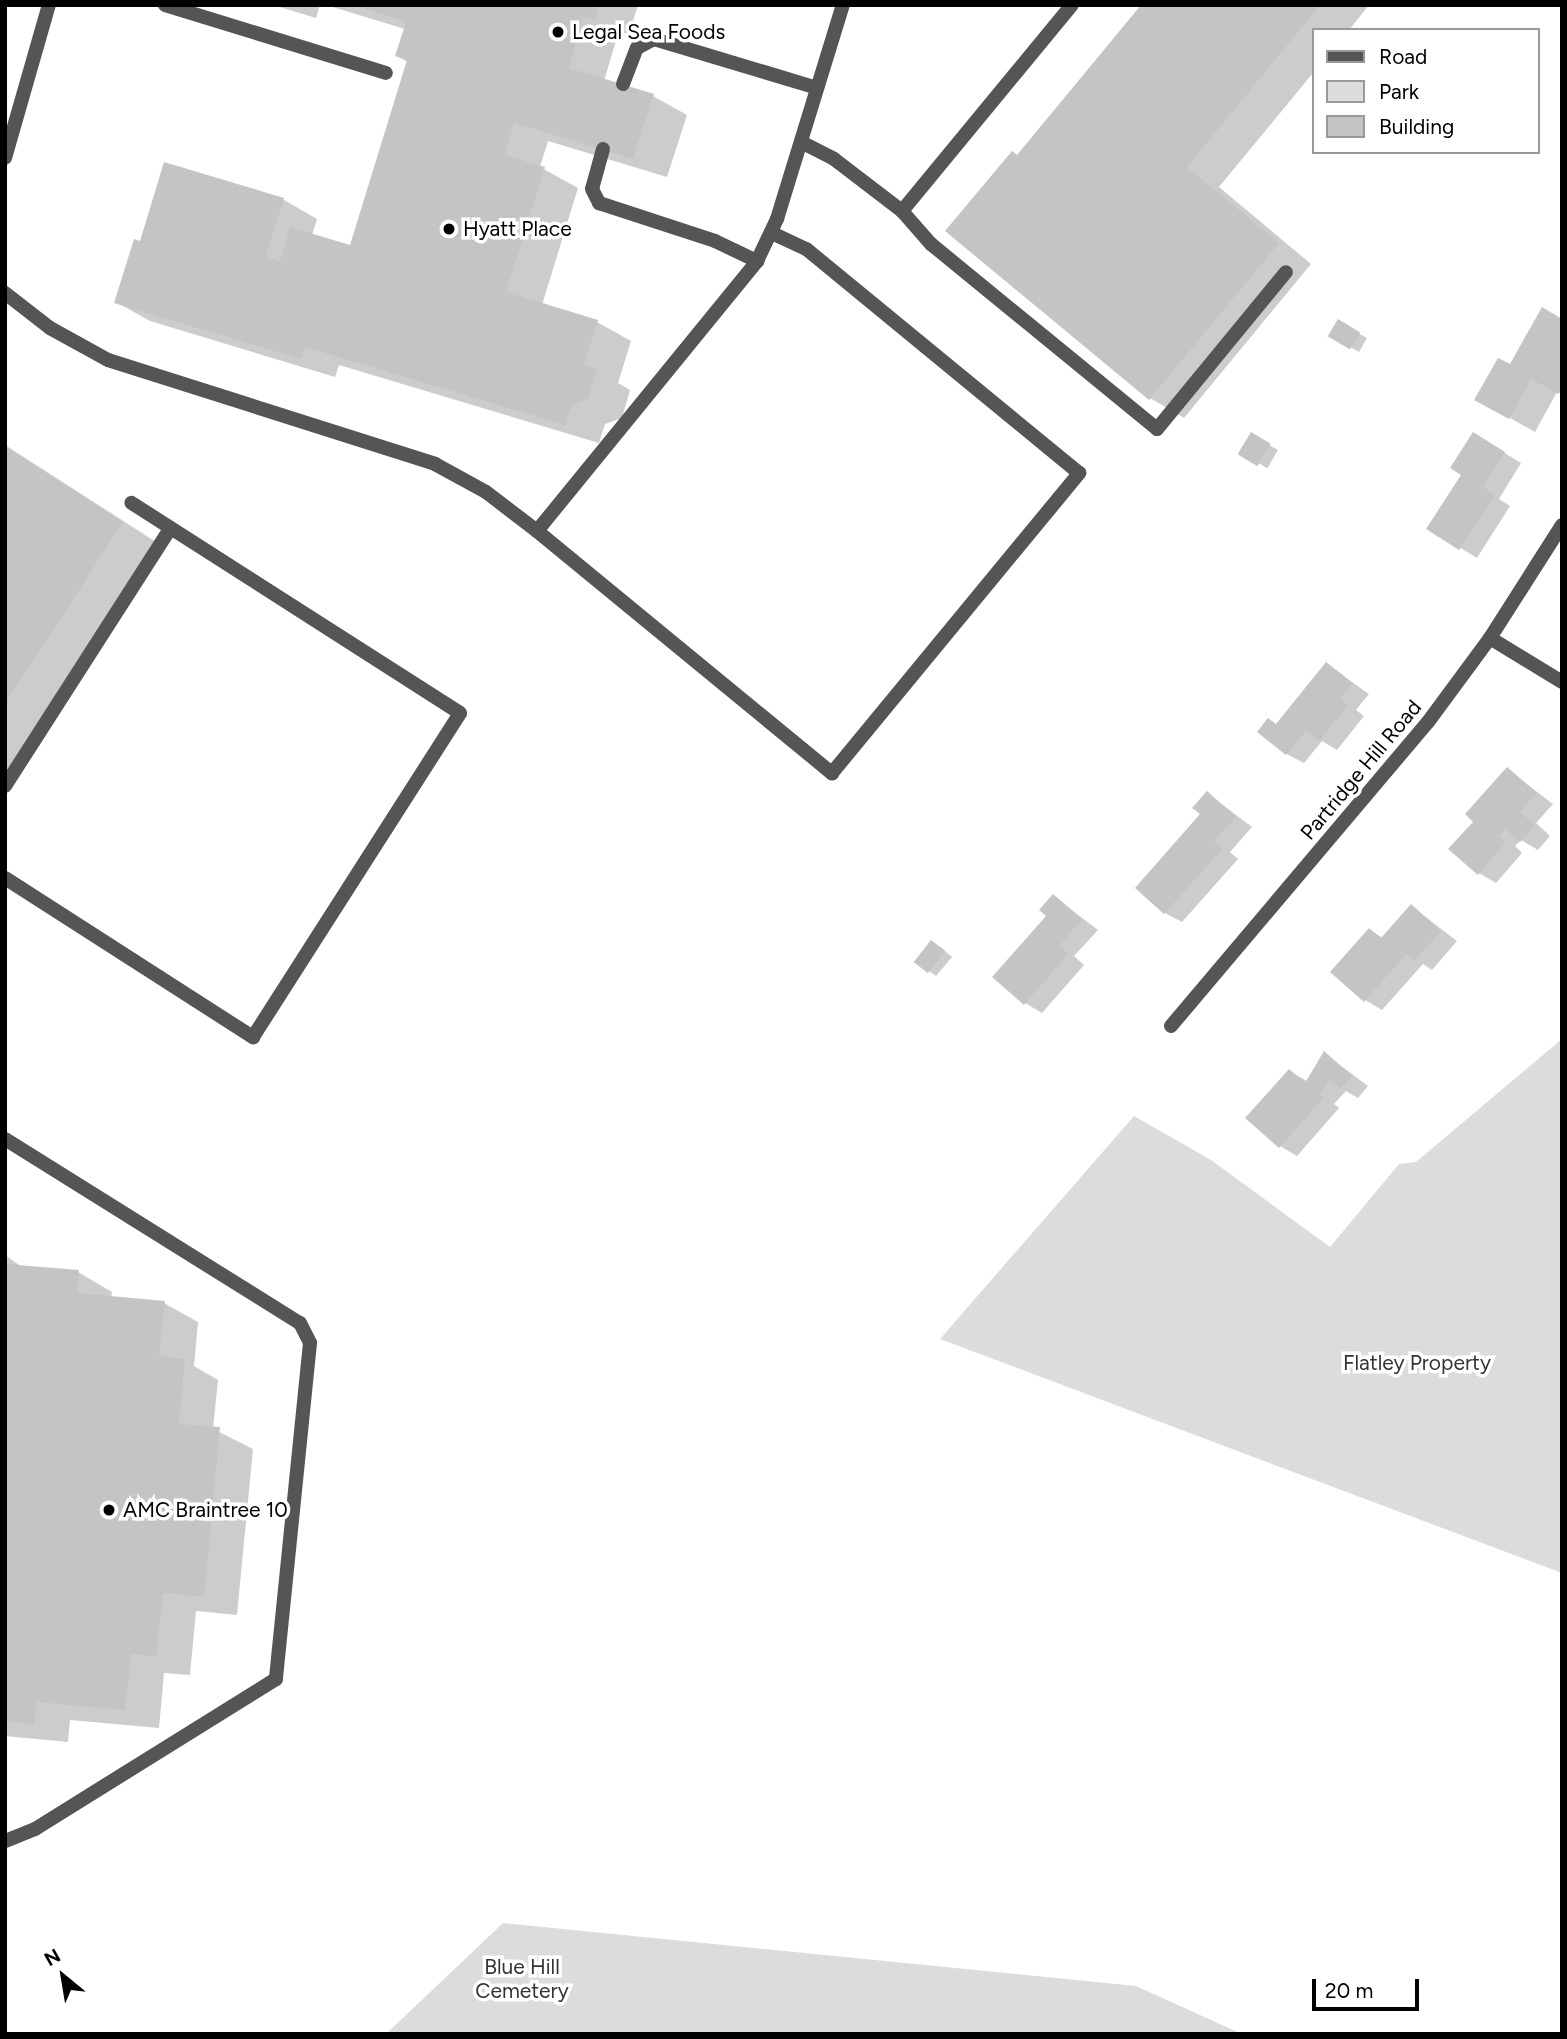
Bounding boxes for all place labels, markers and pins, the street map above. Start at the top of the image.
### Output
place label: Legal Sea Foods [572,19,725,45]
marker: Legal Sea Foods [550,24,566,40]
place label: Hyatt Place [463,216,572,242]
marker: Hyatt Place [441,221,457,237]
place label: AMC Braintree 10 [123,1497,288,1523]
marker: AMC Braintree 10 [101,1502,117,1518]

